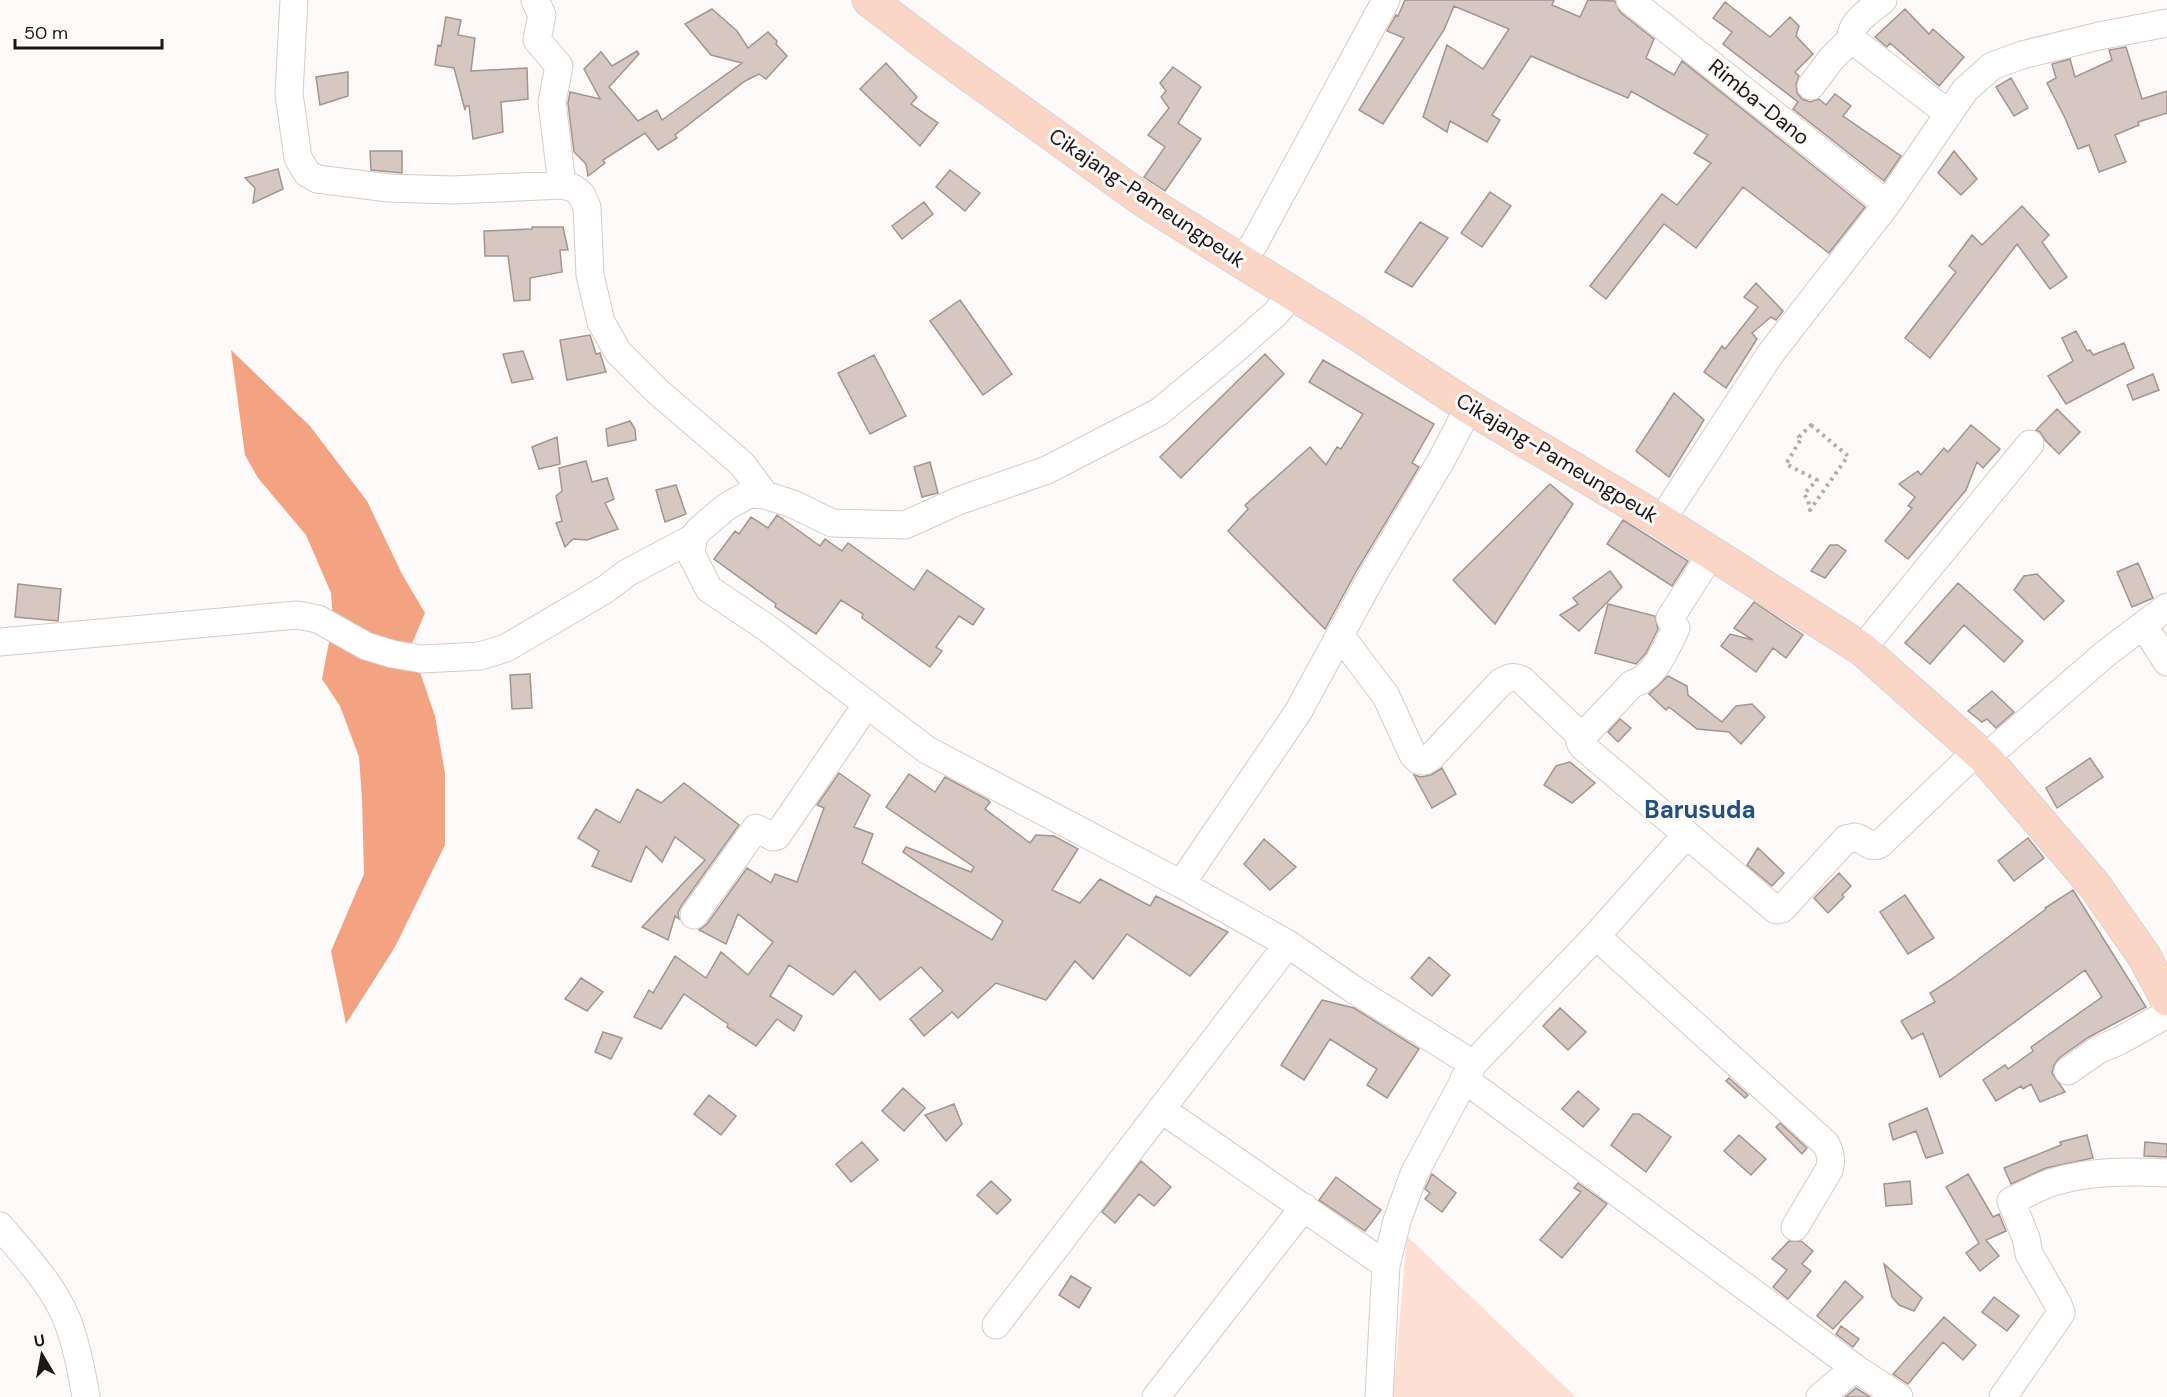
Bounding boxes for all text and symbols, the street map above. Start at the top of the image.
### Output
scale bar [15,12,162,50]
text: 50 m [24,21,68,45]
street label: Rimba-Dano [1703,53,1815,151]
street label: Cikajang-Pameungpeuk [1043,122,1251,274]
street label: Cikajang-Pameungpeuk [1451,387,1664,530]
district label: Barusuda [1644,794,1756,825]
north arrow [12,1325,72,1385]
text: U [32,1329,47,1352]

